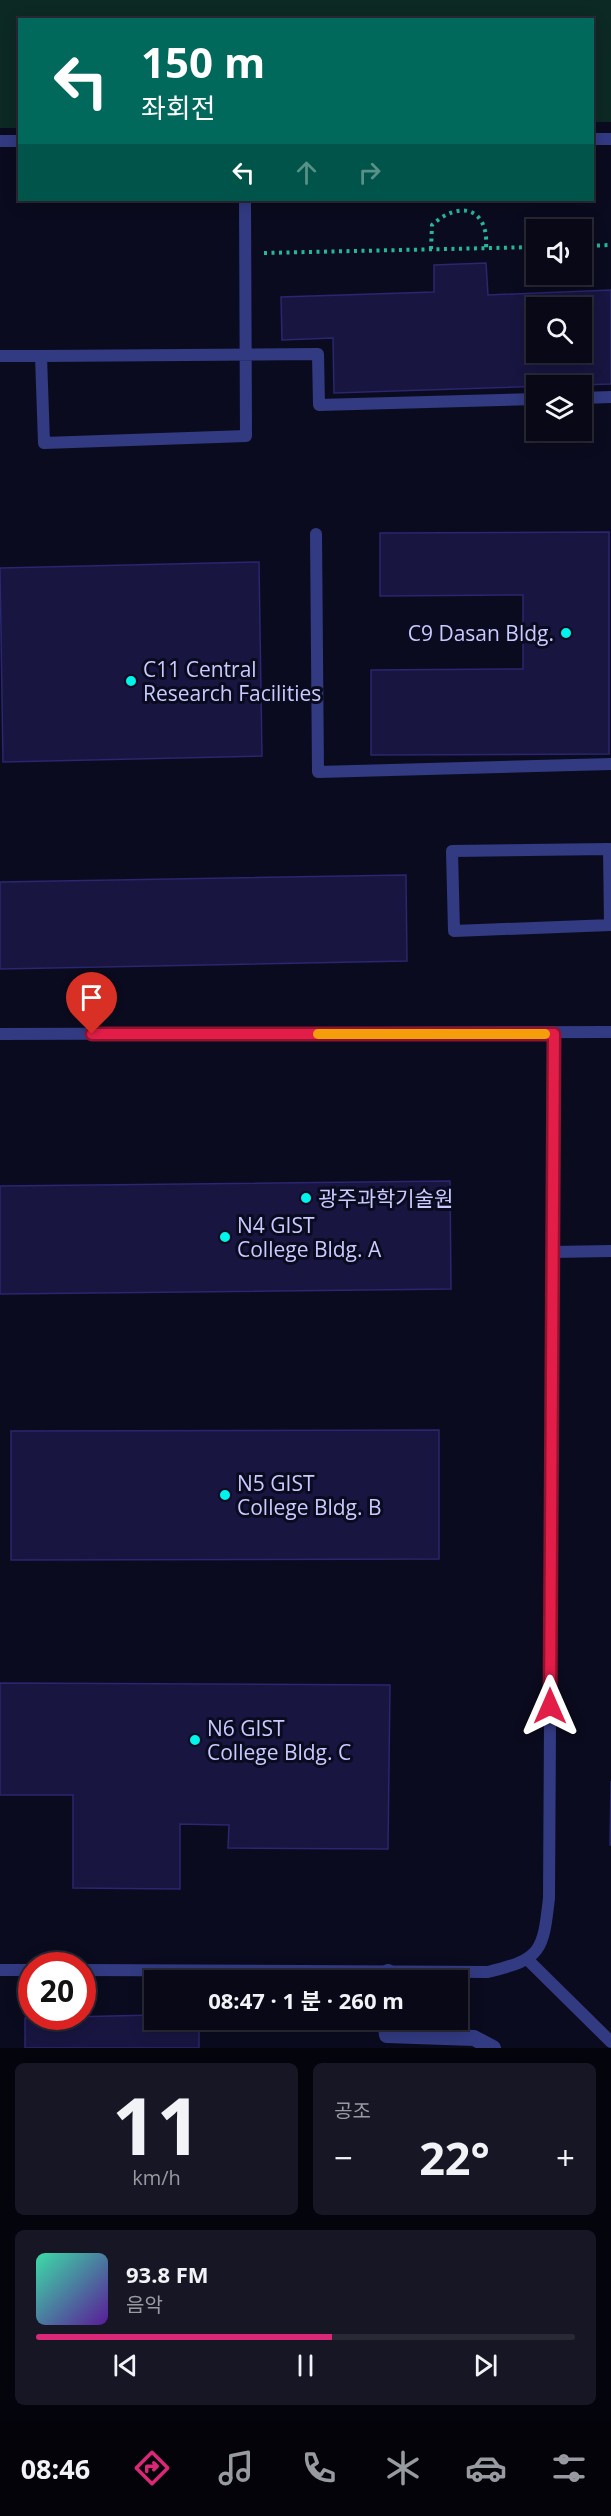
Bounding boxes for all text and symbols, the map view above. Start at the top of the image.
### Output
text: 150 m [141,33,265,90]
icon: left [42,42,120,120]
text: 좌회전 [141,89,216,126]
icon: left [227,156,260,189]
icon: ahead [290,156,323,189]
icon: right [353,156,386,189]
map controls [526,219,592,441]
button: sound [526,219,592,285]
button: search [526,297,592,363]
button: layers [526,375,592,441]
place label: C9 Dasan Bldg. [408,619,554,647]
marker: C9 Dasan Bldg. [559,626,573,640]
place label: C11 Central Research Facilities [143,655,321,707]
marker: C11 Central Research Facilities [124,674,138,688]
pin [66,972,117,1034]
icon: arrive [75,981,108,1014]
place label: 광주과학기술원 [318,1184,453,1212]
marker: 광주과학기술원 [299,1191,313,1205]
place label: N4 GIST College Bldg. A [237,1211,382,1263]
marker: N4 GIST College Bldg. A [218,1230,232,1244]
place label: N5 GIST College Bldg. B [237,1469,382,1521]
marker: N5 GIST College Bldg. B [218,1488,232,1502]
position arrow [518,1674,582,1738]
place label: N6 GIST College Bldg. C [207,1714,351,1766]
marker: N6 GIST College Bldg. C [188,1733,202,1747]
speed limit sign: 20 [18,1952,96,2030]
text: 08:47 · 1 분 · 260 m [208,1985,404,2015]
text: 11 [112,2072,201,2178]
text: 공조 [334,2097,371,2124]
text: 22° [419,2127,490,2188]
text: − [334,2135,353,2180]
text: + [556,2135,575,2180]
text: km/h [132,2164,181,2191]
text: 93.8 FM [126,2259,209,2289]
text: 음악 [126,2291,163,2318]
icon: previous [109,2349,142,2382]
icon: pause [289,2349,322,2382]
icon: next [469,2349,502,2382]
icon: directions [131,2447,173,2489]
icon: music [215,2447,257,2489]
icon: phone [298,2447,340,2489]
icon: climate [382,2447,424,2489]
icon: car [465,2447,507,2489]
icon: filters [548,2447,590,2489]
text: 08:46 [21,2450,90,2487]

